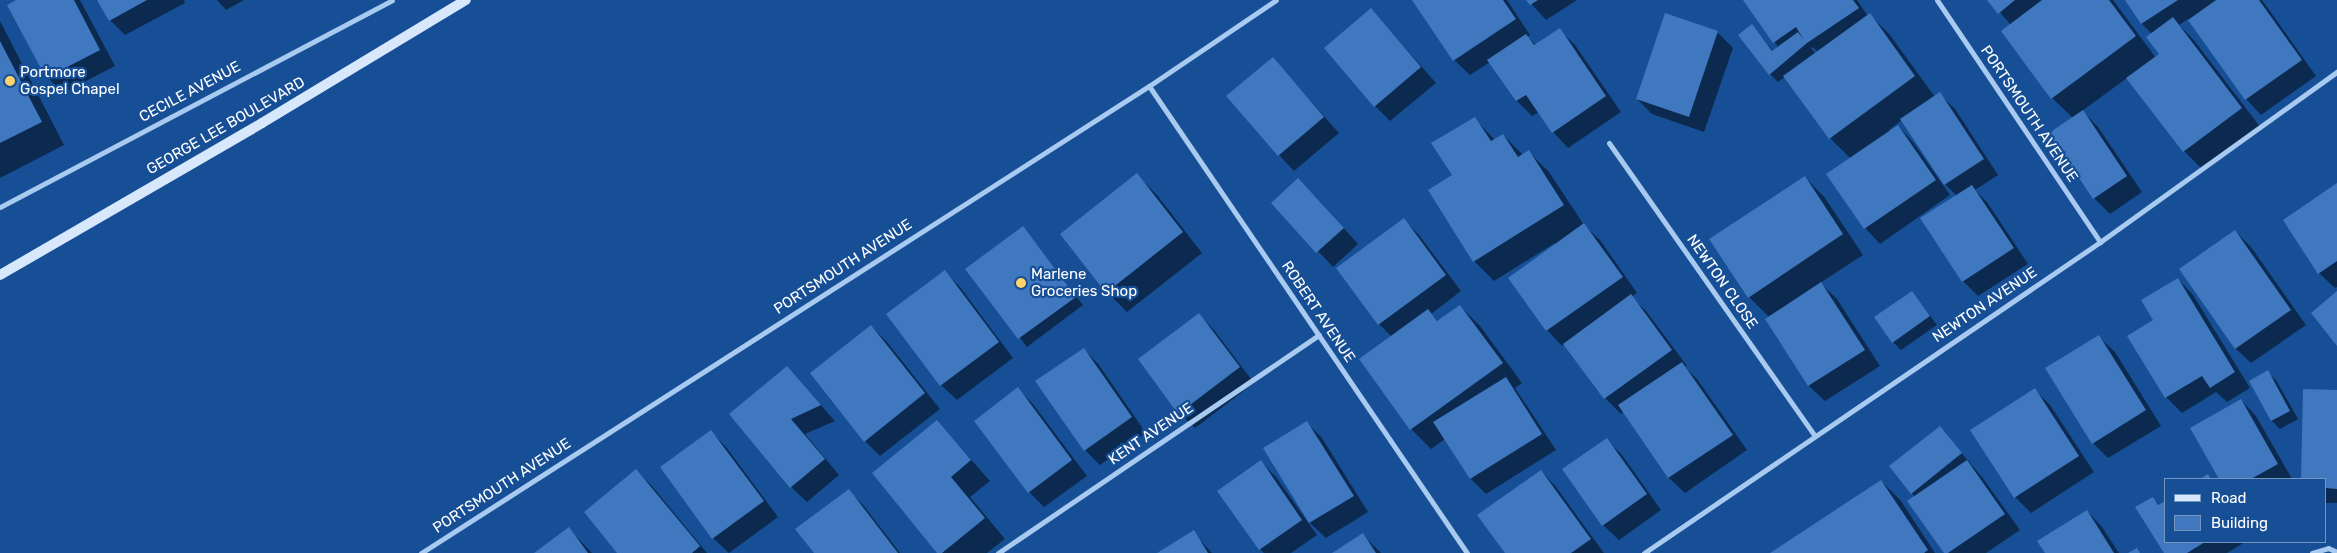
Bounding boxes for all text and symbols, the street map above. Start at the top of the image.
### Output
street label: PORTSMOUTH AVENUE [1976,42,2082,186]
street label: CECILE AVENUE [136,58,244,126]
place label: Portmore Gospel Chapel [20,63,120,98]
street label: GEORGE LEE BOULEVARD [144,73,308,179]
marker: Portmore Gospel Chapel [4,75,16,87]
street label: PORTSMOUTH AVENUE [770,216,916,318]
street label: NEWTON CLOSE [1683,231,1761,333]
street label: ROBERT AVENUE [1277,257,1359,367]
street label: NEWTON AVENUE [1929,263,2041,347]
place label: Marlene Groceries Shop [1031,265,1137,300]
marker: Marlene Groceries Shop [1015,277,1027,289]
street label: KENT AVENUE [1105,399,1197,469]
street label: PORTSMOUTH AVENUE [429,435,575,537]
legend [2164,478,2327,543]
text: Road [2211,489,2247,507]
text: Building [2211,514,2268,532]

